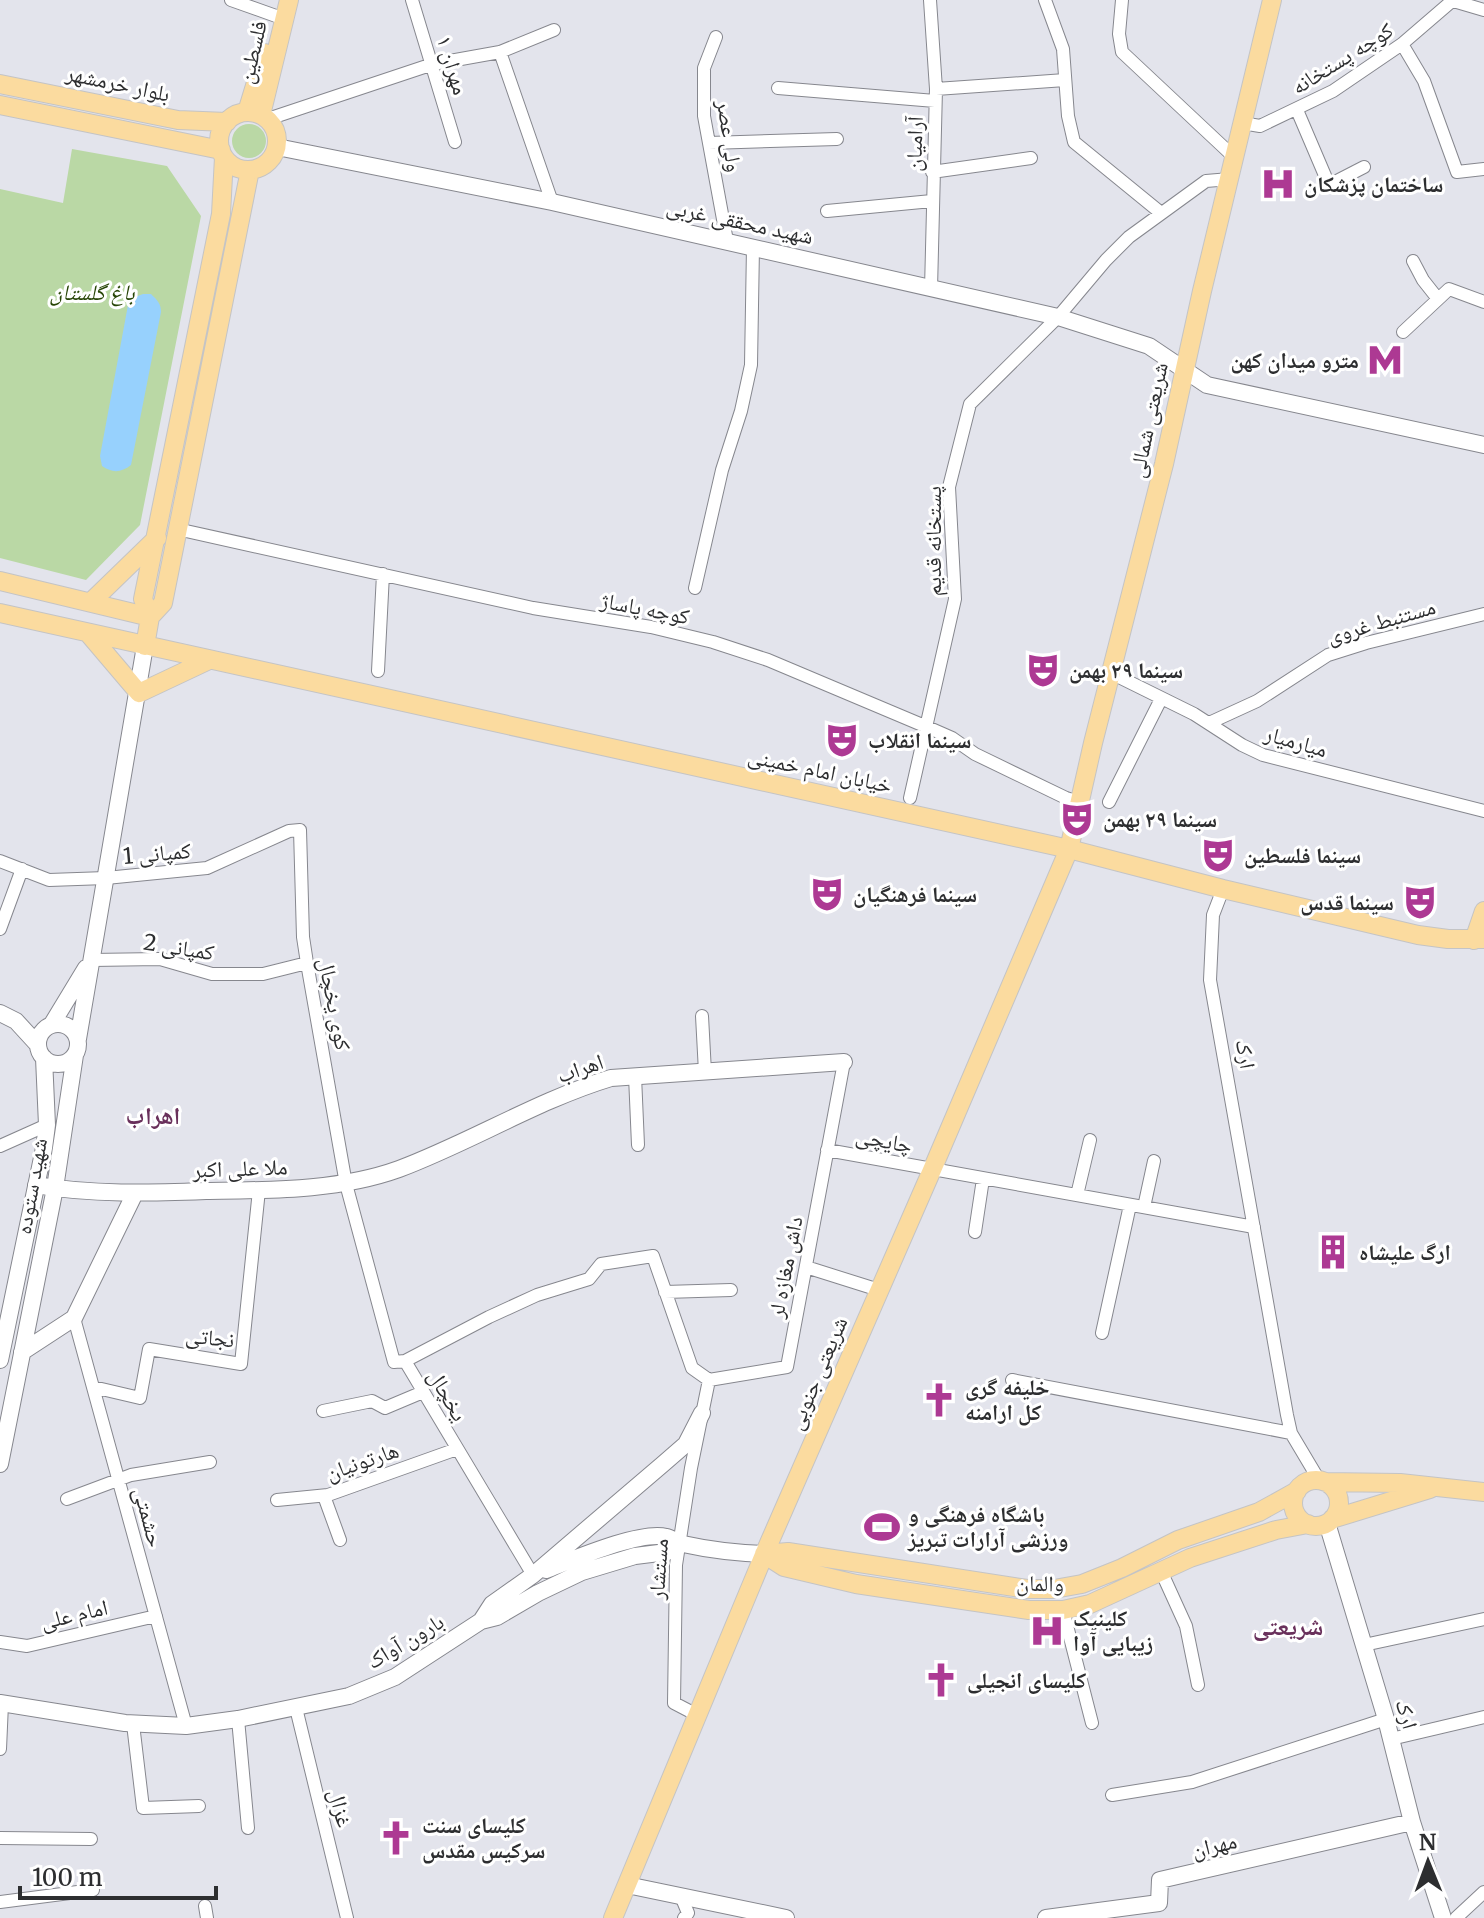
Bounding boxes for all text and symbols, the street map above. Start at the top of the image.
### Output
street label: کوچه پستخانه [1286,16,1398,100]
street label: فلسطین [231,18,273,86]
street label: مهران ۱ [431,32,475,98]
street label: بلوار خرمشهر [63,58,172,108]
street label: ولی عصر [711,97,749,174]
street label: آرامیان [899,115,929,172]
hospital icon: ساختمان پزشکان [1259,165,1297,203]
place label: ساختمان پزشکان [1304,170,1443,198]
street label: شهید محققی غربی [664,192,816,250]
park label: باغ گلستان [49,278,136,307]
metro station icon: مترو میدان کهن [1366,341,1404,379]
place label: مترو میدان کهن [1230,346,1359,374]
street label: شریعتی شمالی [1122,360,1174,480]
street label: پستخانه قدیم [919,486,948,596]
street label: کوچه پاساژ [597,585,692,631]
street label: مستنبط غروی [1324,592,1438,650]
theatre icon: سینما ۲۹ بهمن [1024,651,1062,689]
place label: سینما ۲۹ بهمن [1069,656,1183,684]
street label: میارمیار [1260,718,1331,763]
theatre icon: سینما انقلاب [823,721,861,759]
place label: سینما انقلاب [868,726,971,754]
street label: خیابان امام خمینی [745,741,895,800]
theatre icon: سینما ٢٩ بهمن [1058,800,1096,838]
place label: سینما ٢٩ بهمن [1103,805,1217,833]
street label: کمپانی 1 [122,836,192,870]
theatre icon: سینما فلسطین [1199,836,1237,874]
place label: سینما فلسطین [1244,841,1361,869]
theatre icon: سینما فرهنگیان [808,875,846,913]
place label: سینما فرهنگیان [853,880,977,908]
theatre icon: سینما قدس [1401,883,1439,921]
place label: سینما قدس [1300,888,1394,916]
street label: کمپانی 2 [142,928,216,967]
street label: کوی یخچال [312,955,358,1053]
street label: ارک [1230,1037,1262,1071]
street label: اهراب [553,1047,607,1089]
district label: اهراب [126,1100,180,1131]
street label: چایچی [853,1121,915,1159]
street label: شهید ستوده [9,1136,53,1236]
street label: ملا علی اکبر [191,1152,288,1184]
street label: داش مغازه لر [761,1214,809,1321]
building icon: ارگ علیشاه [1314,1233,1352,1271]
place label: ارگ علیشاه [1359,1238,1451,1266]
street label: شریعتی جنوبی [781,1312,853,1434]
street label: نجاتی [184,1321,236,1353]
street label: یخچال [422,1364,474,1426]
place label: خلیفه گری کل ارامنه [965,1373,1050,1426]
church icon: خلیفه گری کل ارامنه [920,1381,958,1419]
street label: هارتونیان [322,1435,402,1487]
street label: حشمتی [128,1484,170,1550]
place label: باشگاه فرهنگی و ورزشی آرارات تبریز [907,1500,1069,1553]
sports icon: باشگاه فرهنگی و ورزشی آرارات تبریز [863,1508,901,1546]
street label: مستشار [642,1538,674,1601]
street label: والمان [1016,1569,1064,1597]
street label: امام علی [38,1593,111,1636]
place label: کلینیک زیبایی آوا [1073,1604,1153,1657]
street label: بارون آواک [361,1607,449,1675]
district label: شریعتی [1253,1611,1323,1642]
hospital icon: کلینیک زیبایی آوا [1028,1612,1066,1650]
church icon: کلیسای انجیلی [922,1661,960,1699]
place label: کلیسای انجیلی [967,1666,1086,1694]
street label: ارک [1389,1696,1425,1732]
street label: غزال [323,1786,359,1830]
place label: کلیسای سنت سرکیس مقدس [422,1811,545,1864]
church icon: کلیسای سنت سرکیس مقدس [377,1819,415,1857]
north arrow [1388,1822,1468,1902]
street label: مهران [1189,1826,1239,1864]
text: N [1419,1828,1437,1856]
scale bar [20,1850,216,1900]
text: 100 m [32,1862,103,1893]

